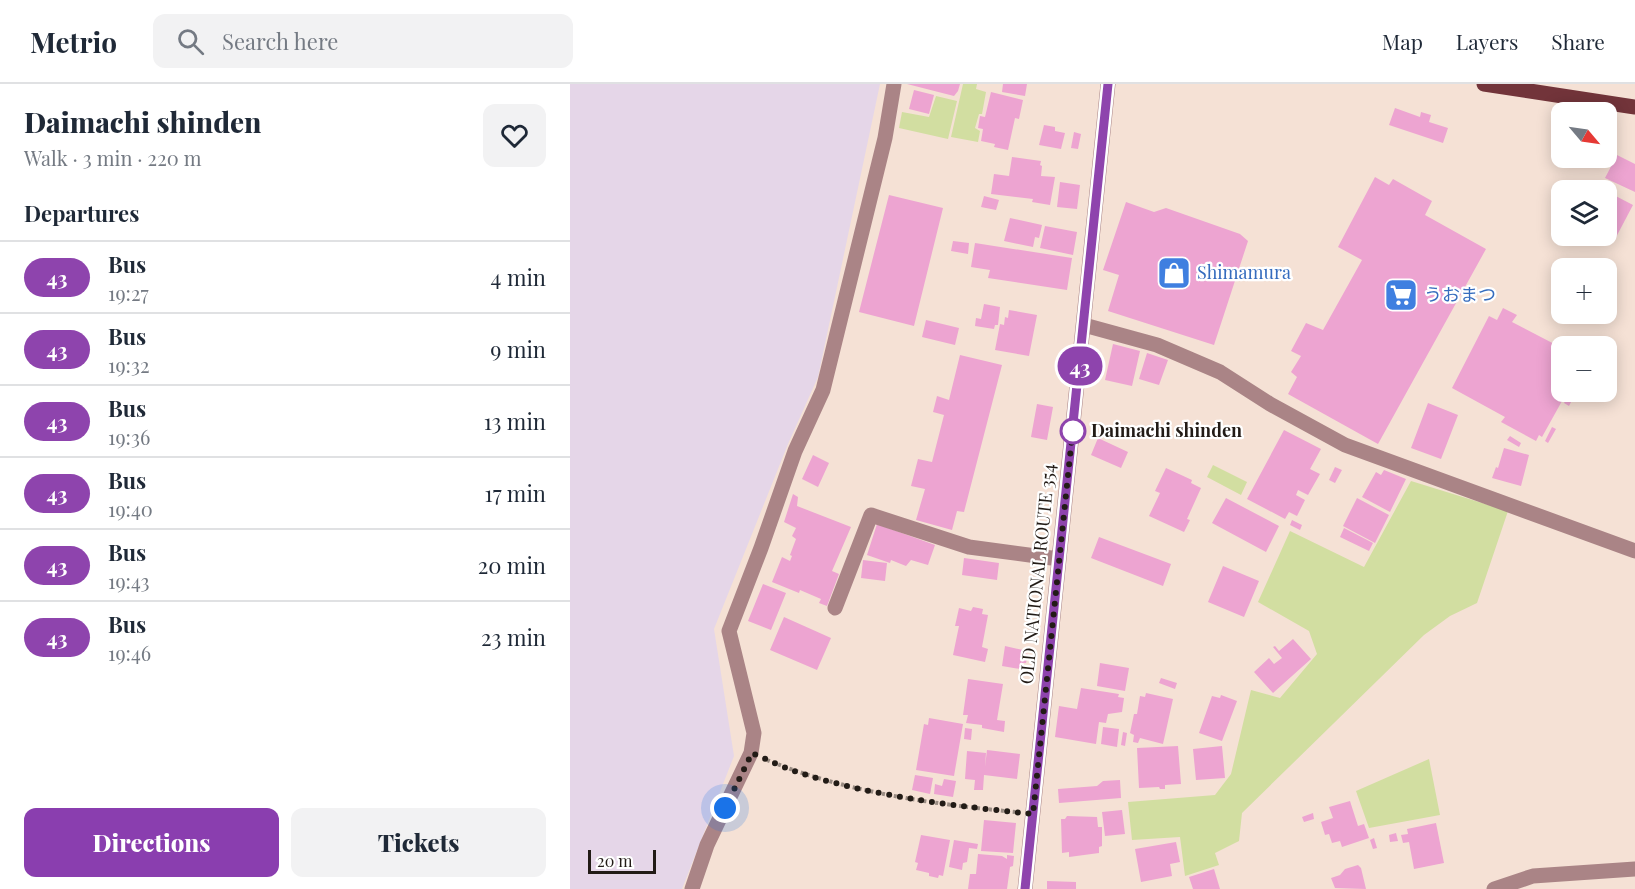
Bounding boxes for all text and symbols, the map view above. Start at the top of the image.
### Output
search box [153,14,573,68]
text: Metrio [30,23,117,60]
icon: search [174,25,207,58]
text: Search here [222,26,338,56]
text: Map [1382,27,1423,55]
text: Layers [1456,27,1518,55]
text: Share [1551,27,1605,55]
north arrow [1551,102,1617,168]
map controls [1551,102,1617,402]
text: Daimachi shinden [24,103,261,140]
button: heart [483,104,546,167]
text: Walk · 3 min · 220 m [24,144,201,171]
button: layers [1551,180,1617,246]
text: Departures [24,198,139,228]
text: Bus [108,249,146,279]
shop icon: Shimamura [1156,255,1192,291]
button: + [1551,258,1617,324]
place label: Shimamura [1197,260,1291,284]
text: 4 min [491,262,546,292]
text: 43 [47,263,67,291]
supermarket icon: うおまつ [1383,277,1419,313]
text: 19:27 [108,279,149,306]
place label: うおまつ [1424,282,1496,306]
text: Bus [108,321,146,351]
text: 9 min [490,334,546,364]
text: 43 [47,335,67,363]
button: − [1551,336,1617,402]
line badge: 43 [1053,346,1107,386]
text: 19:32 [108,351,150,378]
text: 43 [1070,352,1090,380]
text: Bus [108,393,146,423]
text: 13 min [484,406,546,436]
text: 43 [47,407,67,435]
marker: Daimachi shinden [1060,418,1086,444]
place label: Daimachi shinden [1091,418,1242,442]
text: 19:36 [108,423,150,450]
street label: OLD NATIONAL ROUTE 354 [1013,462,1061,685]
text: Bus [108,465,146,495]
text: 17 min [485,478,546,508]
text: 43 [47,479,67,507]
text: 19:40 [108,495,153,522]
text: Bus [108,537,146,567]
text: 20 min [478,550,546,580]
text: 43 [47,551,67,579]
text: 19:43 [108,567,149,594]
text: Bus [108,609,146,639]
text: 23 min [481,622,546,652]
text: 43 [47,623,67,651]
text: 19:46 [108,639,151,666]
your location [710,793,740,823]
button: Directions [24,808,279,877]
button: Tickets [291,808,546,877]
scale bar [588,847,656,874]
text: 20 m [597,850,632,871]

